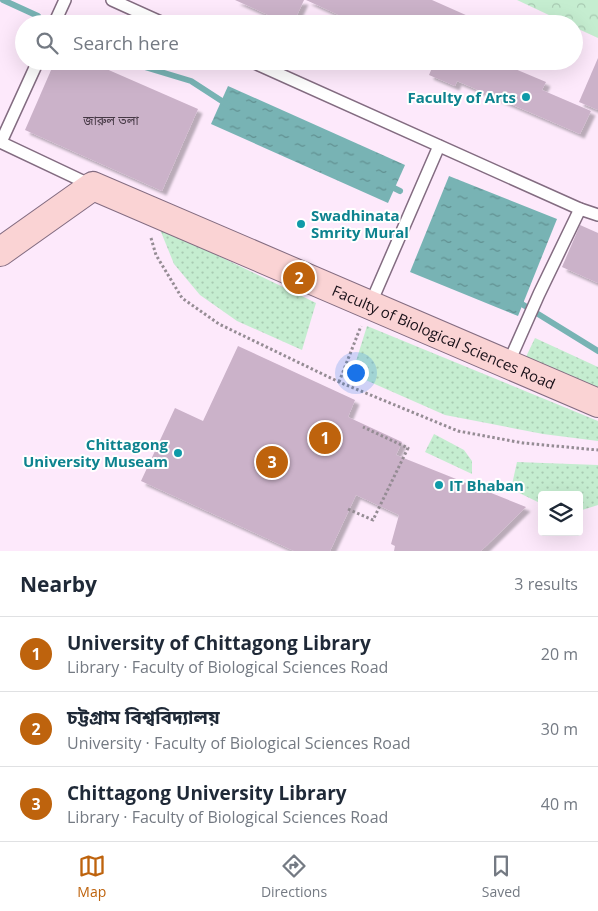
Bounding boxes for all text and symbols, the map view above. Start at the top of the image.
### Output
search box [15,15,583,70]
icon: search [33,29,61,57]
text: Search here [73,30,179,56]
place label: Faculty of Arts [407,87,516,107]
marker: Faculty of Arts [520,91,532,103]
house number: জারুল তলা [82,112,139,129]
place label: Swadhinata Smrity Mural [311,205,409,242]
marker: Swadhinata Smrity Mural [295,218,307,230]
pin: 2 [283,259,315,297]
street label: Faculty of Biological Sciences Road [329,280,559,394]
your location [343,360,369,386]
pin: 1 [309,419,341,457]
place label: Chittagong University Museam [23,434,169,471]
pin: 3 [256,443,288,481]
marker: Chittagong University Museam [172,447,184,459]
place label: IT Bhaban [449,475,524,495]
marker: IT Bhaban [433,479,445,491]
map controls [538,491,583,536]
button: layers [538,491,583,536]
text: Nearby [20,570,97,598]
text: 3 results [514,573,578,595]
text: University of Chittagong Library [67,630,371,656]
text: 1 [31,643,41,665]
text: 20 m [541,643,578,665]
text: Library · Faculty of Biological Sciences Road [67,656,388,678]
text: চট্টগ্রাম বিশ্ববিদ্যালয় [67,704,220,730]
text: 2 [31,718,41,740]
text: 30 m [541,718,578,740]
text: University · Faculty of Biological Sciences Road [67,732,411,754]
text: Chittagong University Library [67,780,347,806]
text: 3 [31,793,41,815]
text: 40 m [541,793,578,815]
text: Library · Faculty of Biological Sciences Road [67,806,388,828]
tab: Map [77,852,106,901]
tab: Directions [261,852,327,901]
tab: Saved [482,852,521,901]

